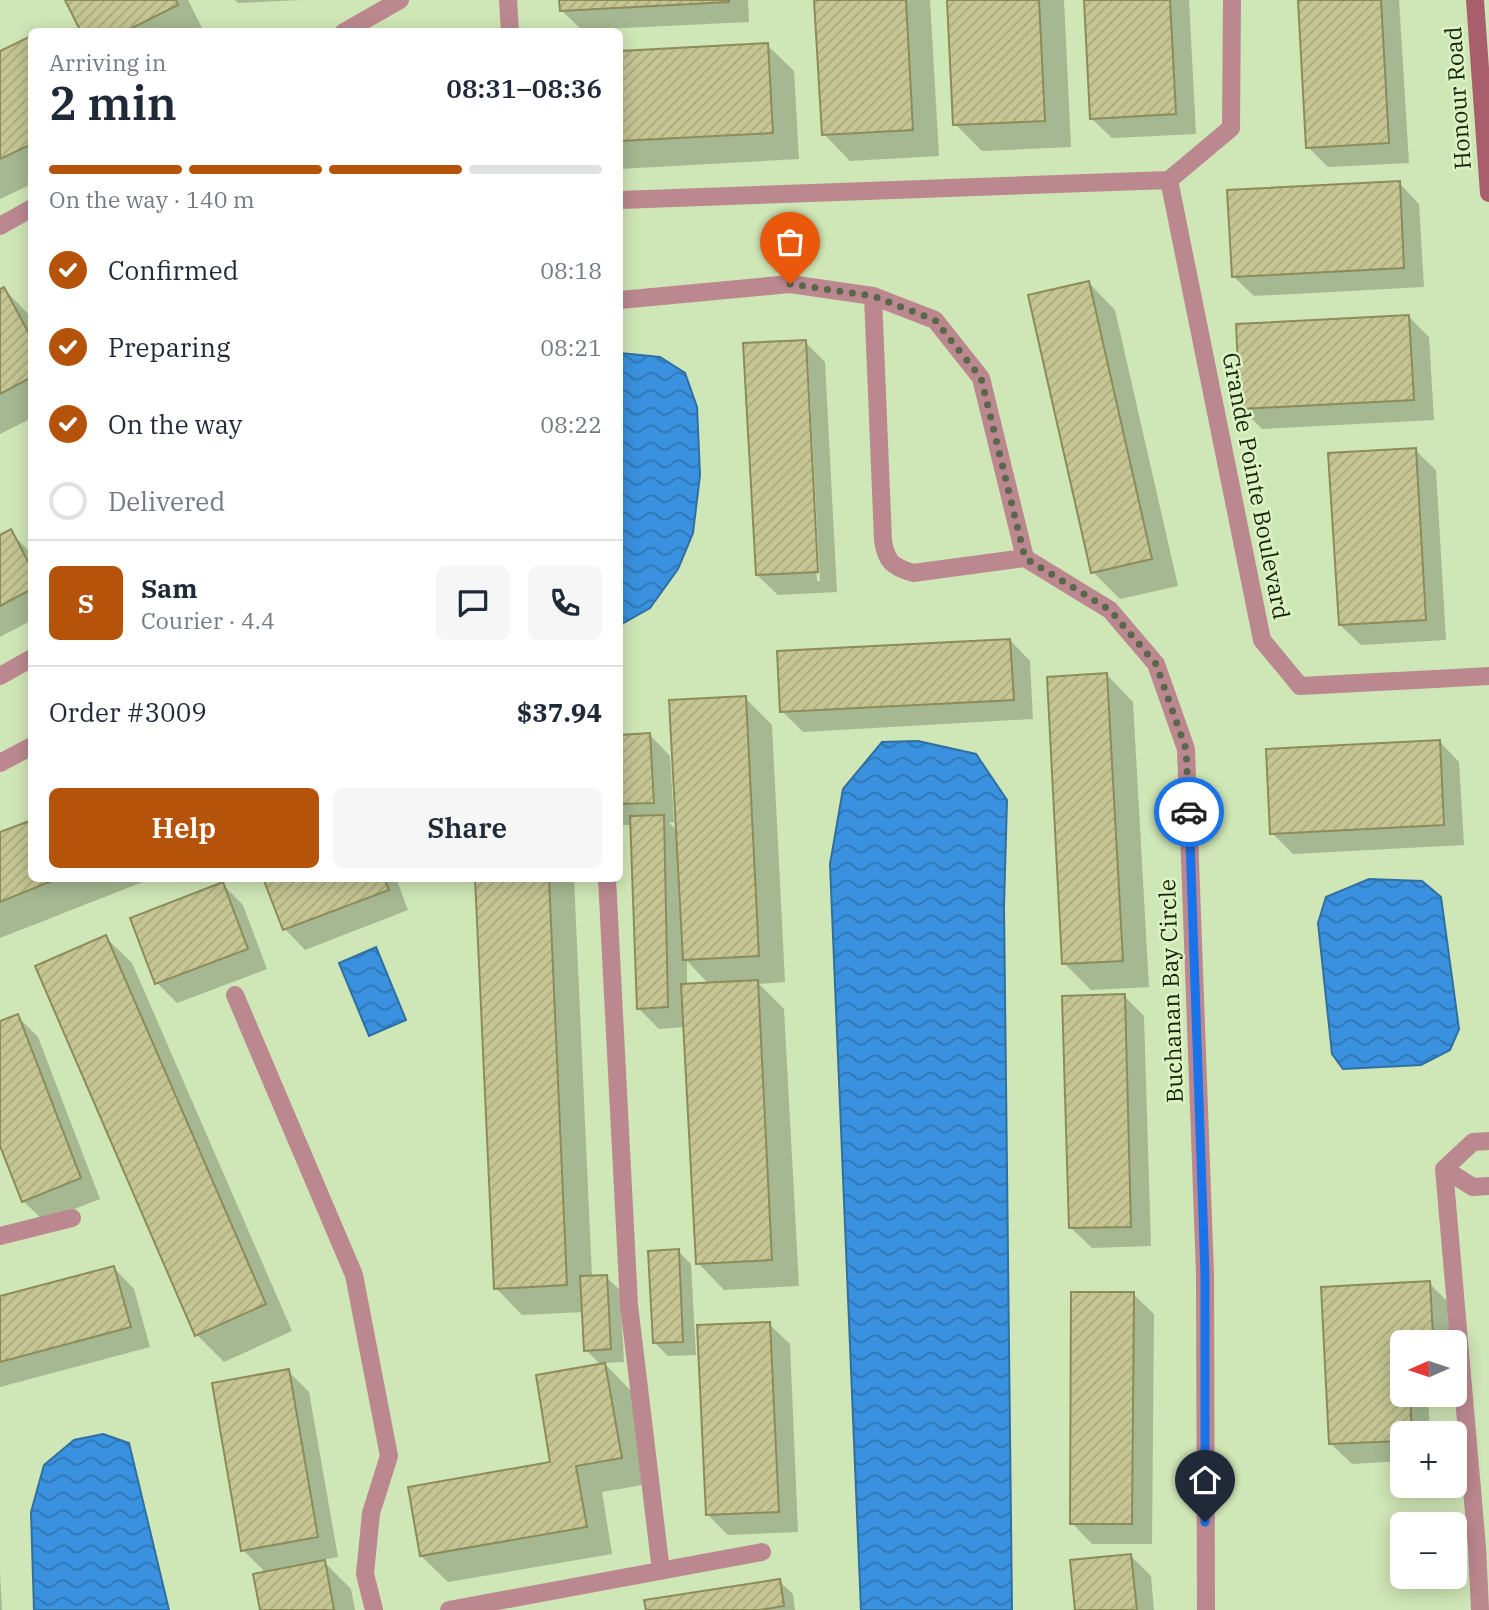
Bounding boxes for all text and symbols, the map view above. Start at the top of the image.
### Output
street label: Honour Road [1437,26,1477,171]
text: Arriving in [49,47,166,77]
text: 08:31–08:36 [446,71,602,105]
text: 2 min [49,73,177,133]
text: On the way · 140 m [49,184,255,214]
pin [760,212,820,284]
icon: bag [771,223,809,261]
icon: check [49,251,87,289]
text: Confirmed [108,253,239,287]
text: 08:18 [540,255,602,285]
icon: check [49,328,87,366]
text: Preparing [108,330,230,364]
text: 08:21 [540,332,602,362]
street label: Grande Pointe Boulevard [1216,350,1298,622]
icon: check [49,405,87,443]
text: On the way [108,407,242,441]
text: 08:22 [540,409,602,439]
text: Delivered [108,484,225,518]
button: chat [436,566,510,640]
button: phone [528,566,602,640]
text: Sam [141,571,197,605]
text: S [78,586,94,620]
text: Courier · 4.4 [141,605,275,635]
text: Order #3009 [49,695,207,729]
text: $37.94 [517,695,602,729]
courier [1154,777,1224,847]
button: Help [49,788,319,868]
button: Share [333,788,602,868]
icon: car [1170,793,1208,831]
street label: Buchanan Bay Circle [1151,878,1189,1104]
north arrow [1390,1330,1466,1407]
map controls [1390,1330,1467,1589]
button: + [1390,1421,1467,1498]
pin [1175,1450,1235,1522]
icon: home [1186,1461,1224,1499]
button: − [1390,1512,1467,1589]

